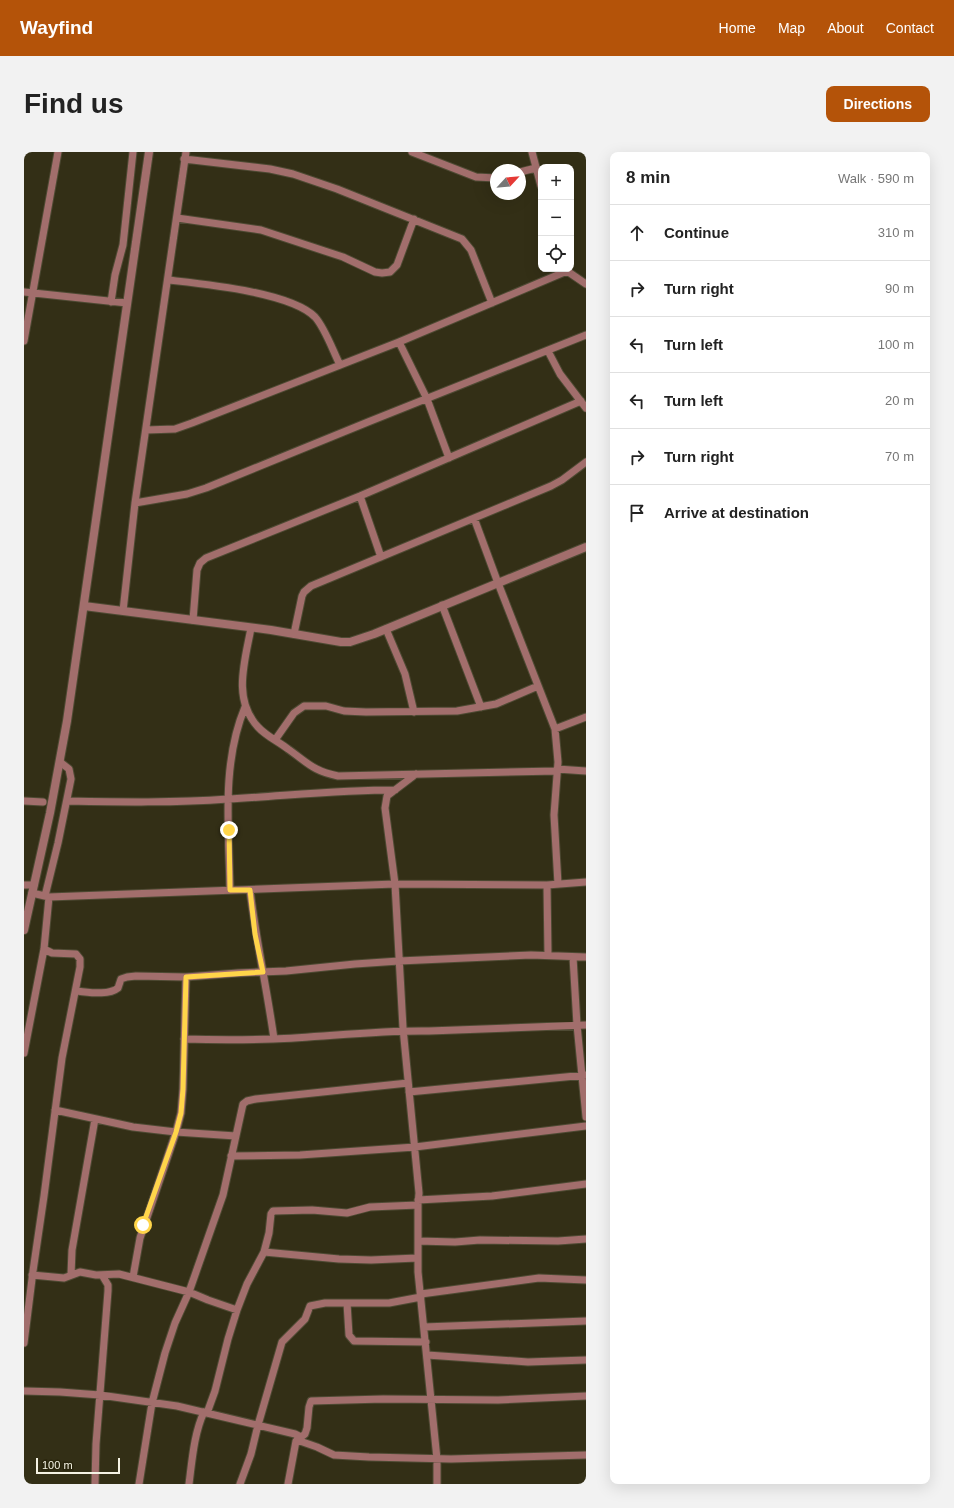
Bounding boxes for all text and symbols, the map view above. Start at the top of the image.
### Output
text: Wayfind [20,17,93,38]
text: Home [719,20,756,36]
text: Map [778,20,805,36]
text: About [827,20,864,36]
text: Contact [886,20,934,36]
button: Directions [826,86,930,122]
text: Find us [24,88,124,119]
north arrow [490,164,526,200]
map controls [538,164,574,272]
button: + [538,164,574,200]
text: 8 min [626,168,670,187]
text: Walk · 590 m [838,171,914,186]
button: − [538,200,574,236]
icon: ahead [626,222,648,244]
text: Continue [664,224,729,241]
text: 310 m [878,225,914,240]
button: locate [538,236,574,272]
icon: right [626,278,648,300]
text: Turn right [664,280,734,297]
text: 90 m [885,281,914,296]
icon: left [626,334,648,356]
text: Turn left [664,336,723,353]
text: 100 m [878,337,914,352]
icon: left [626,390,648,412]
text: Turn left [664,392,723,409]
text: 20 m [885,393,914,408]
icon: right [626,446,648,468]
text: Turn right [664,448,734,465]
text: 70 m [885,449,914,464]
icon: arrive [626,502,648,524]
text: Arrive at destination [664,504,809,521]
route end [220,821,238,839]
route start [134,1216,152,1234]
scale bar [36,1456,120,1475]
text: 100 m [42,1459,73,1471]

